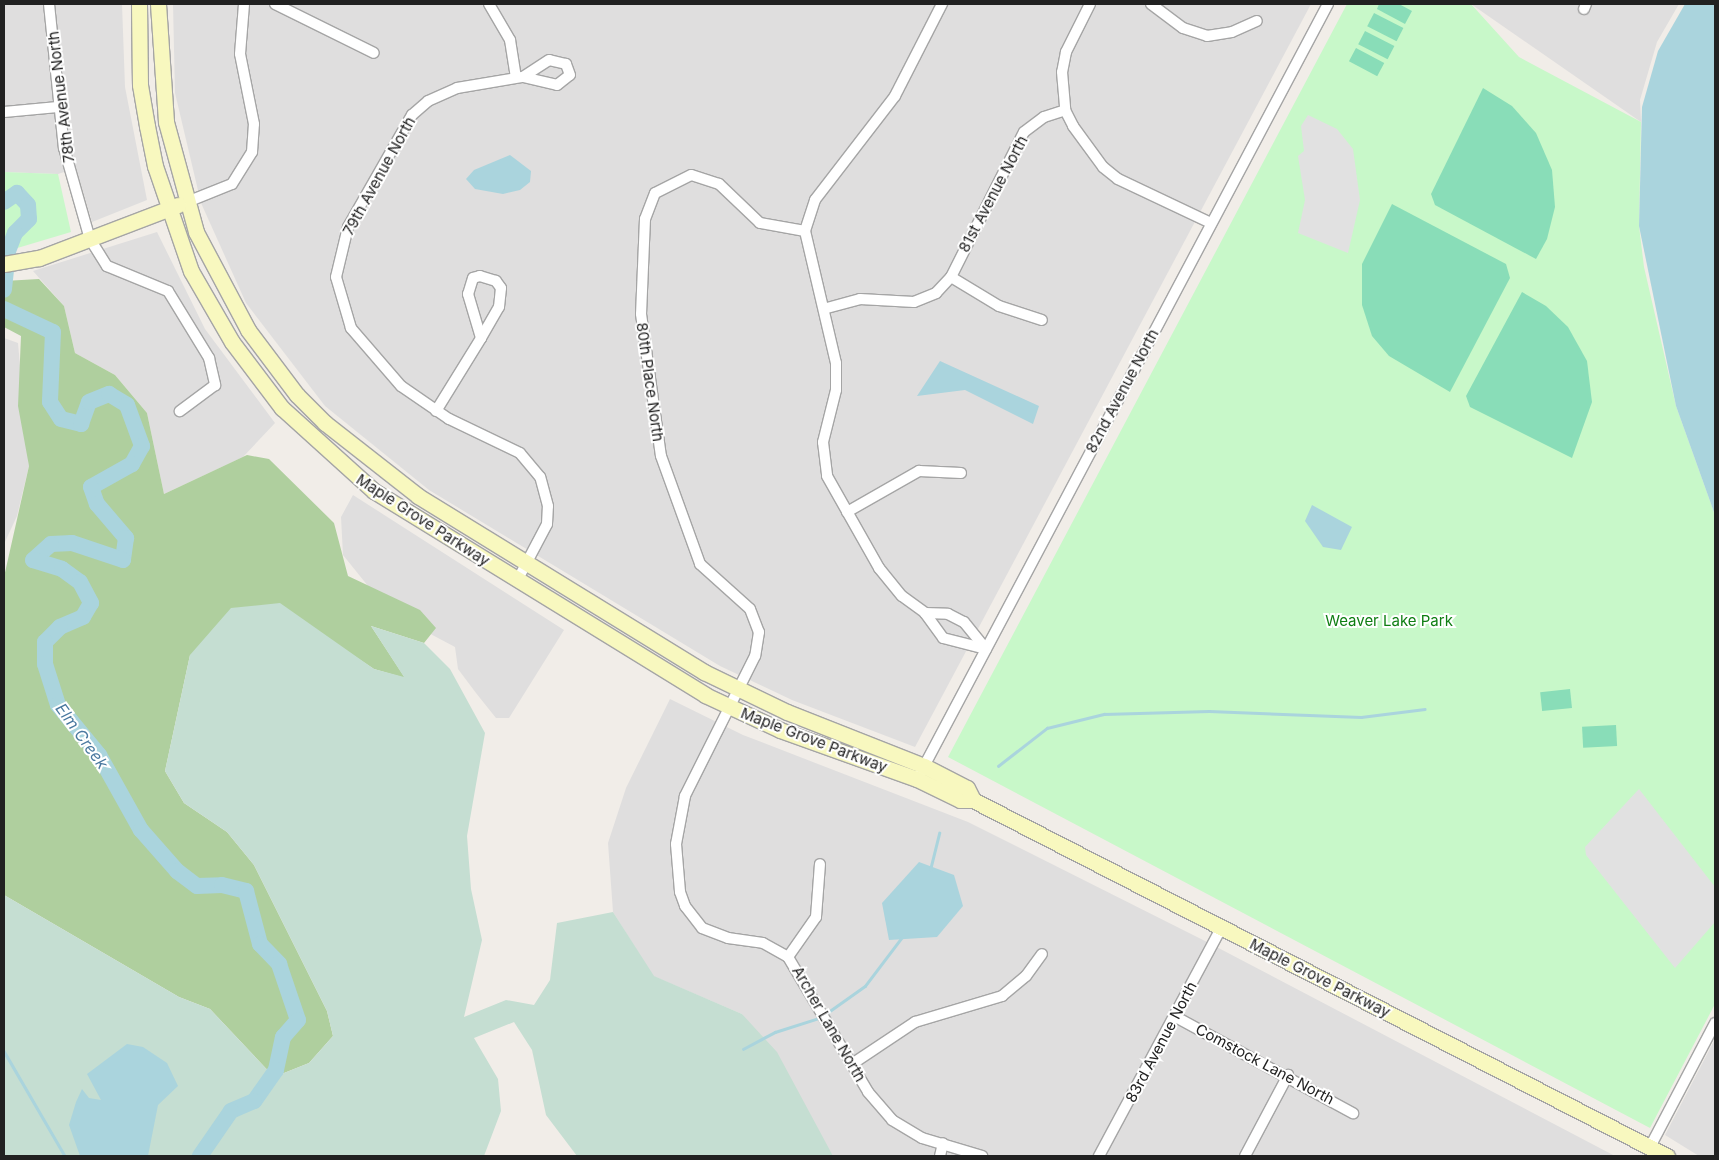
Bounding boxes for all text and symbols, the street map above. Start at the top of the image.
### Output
street label: 78th Avenue North [44,30,78,164]
street label: 79th Avenue North [339,114,419,238]
street label: 81st Avenue North [955,133,1031,255]
street label: 80th Place North [633,321,667,443]
street label: 82nd Avenue North [1082,326,1162,456]
street label: Maple Grove Parkway [353,470,493,570]
park label: Weaver Lake Park [1325,612,1453,630]
water label: Elm Creek [52,699,112,773]
street label: Maple Grove Parkway [738,704,890,776]
street label: Maple Grove Parkway [1247,935,1393,1021]
street label: Archer Lane North [789,963,869,1085]
street label: 83rd Avenue North [1122,979,1200,1105]
street label: Comstock Lane North [1193,1020,1337,1108]

